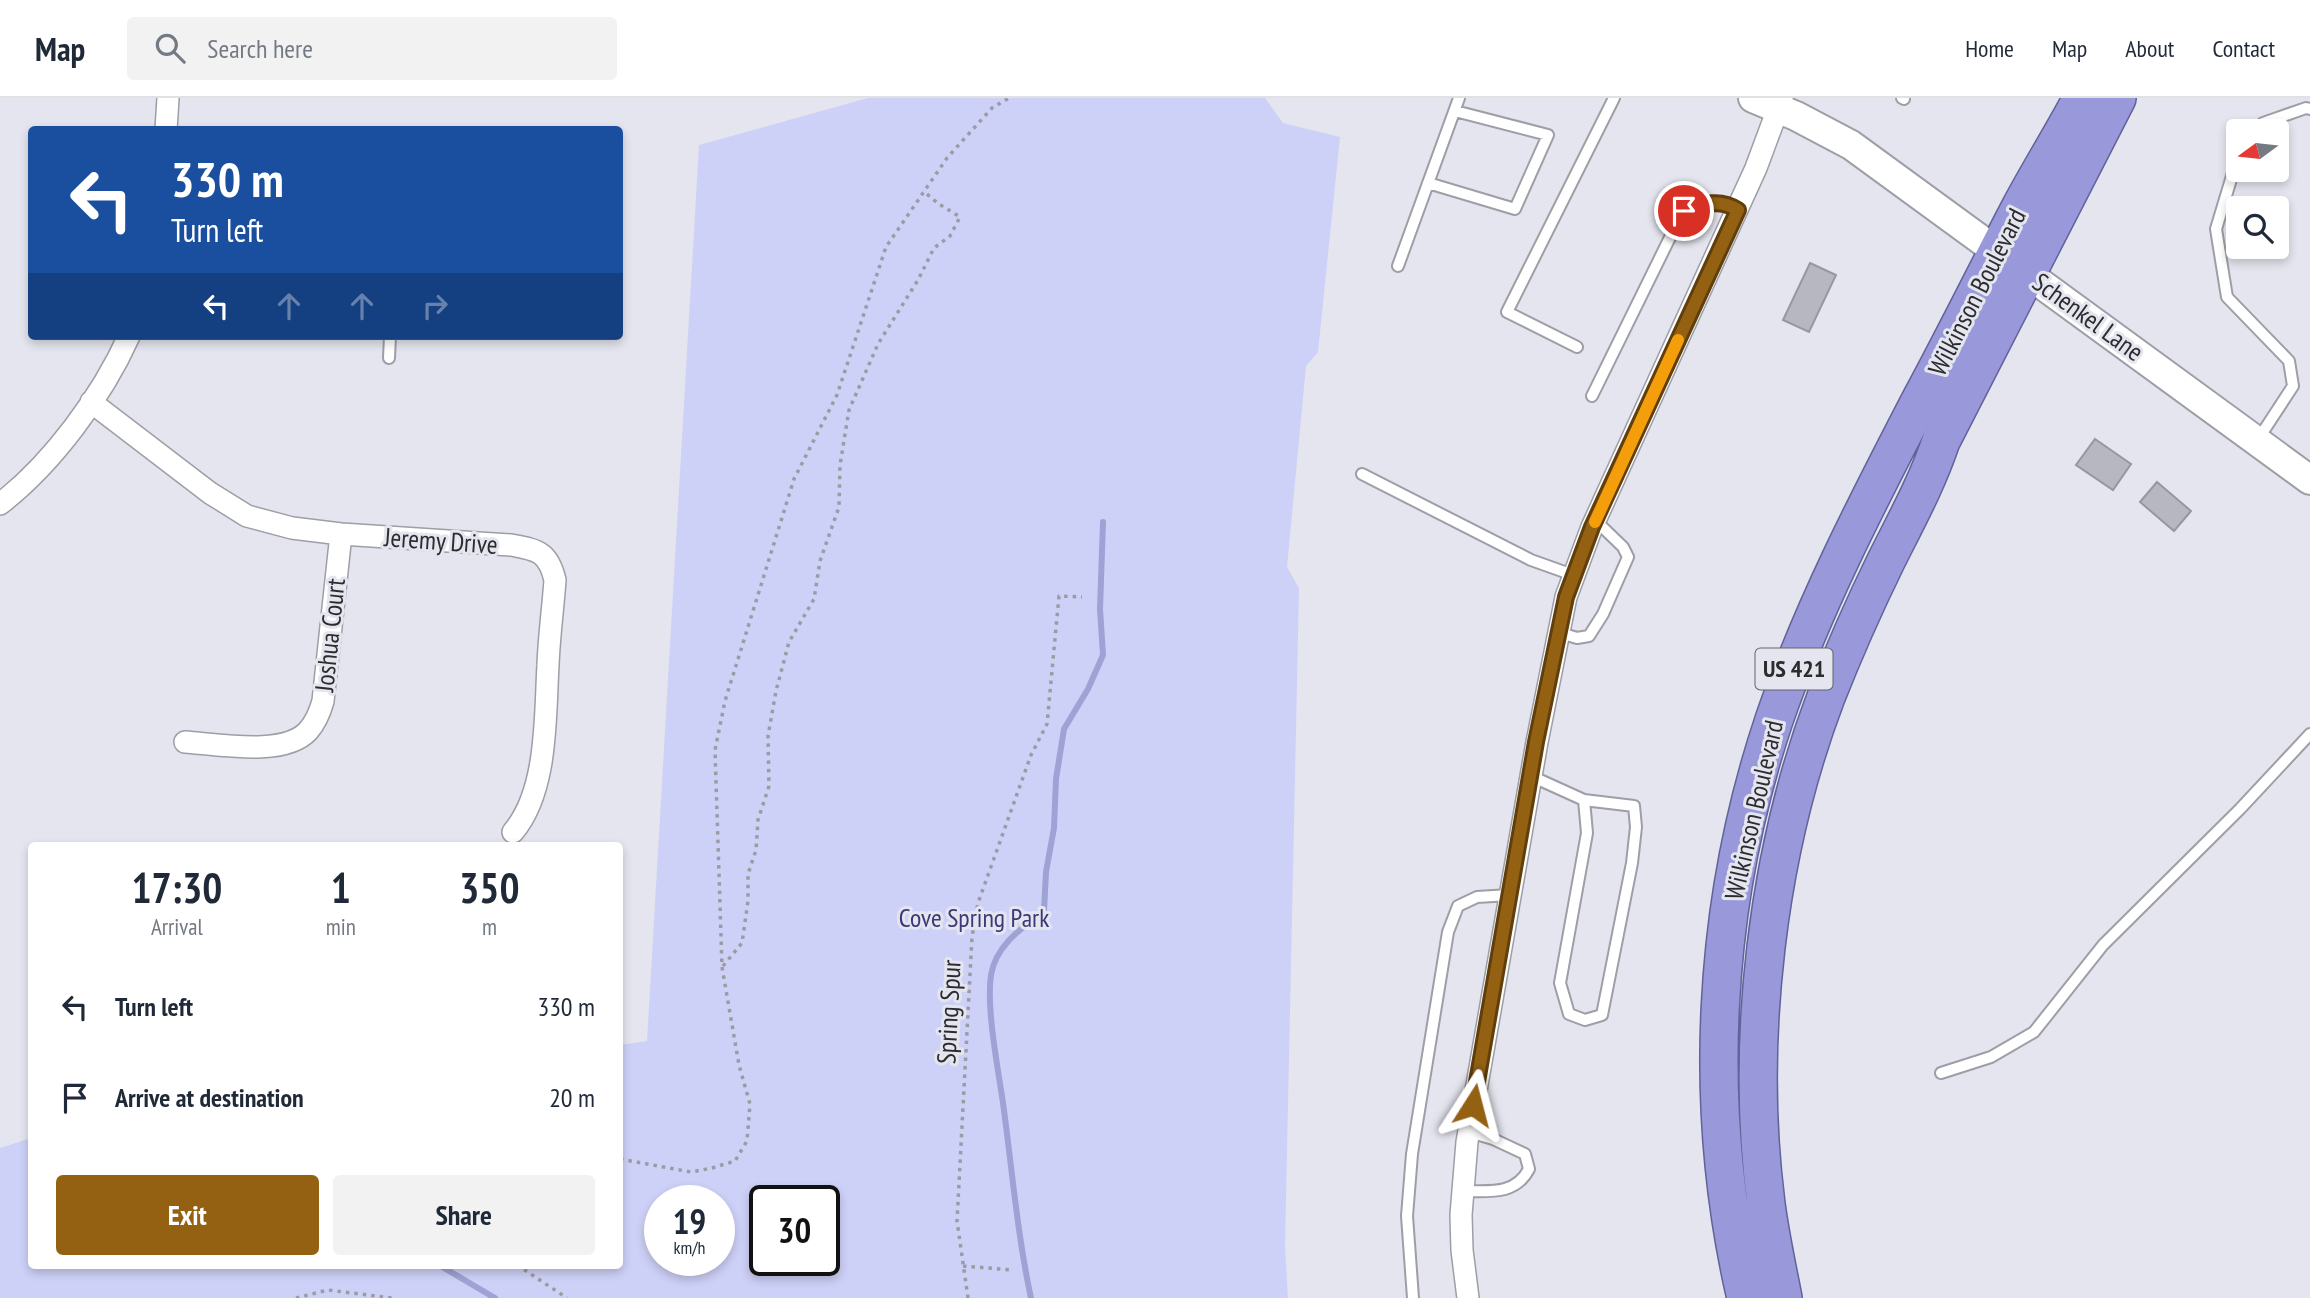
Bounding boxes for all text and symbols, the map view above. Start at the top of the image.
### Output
search box [127,17,617,80]
text: Map [35,27,85,70]
icon: search [151,29,189,67]
text: Search here [207,32,313,65]
text: Home [1965,33,2014,64]
text: Map [2052,33,2087,64]
text: About [2125,33,2174,64]
text: Contact [2212,33,2275,64]
north arrow [2226,119,2289,182]
map controls [2226,119,2289,259]
text: 330 m [171,147,284,211]
icon: left [56,154,147,245]
pin [1654,181,1714,241]
icon: arrive [1665,192,1703,230]
button: search [2226,196,2289,259]
street label: Wilkinson Boulevard [1920,203,2033,381]
text: Turn left [171,209,263,251]
street label: Schenkel Lane [2026,265,2150,368]
icon: left [197,287,235,325]
icon: ahead [270,287,308,325]
icon: ahead [343,287,381,325]
icon: right [416,287,454,325]
street label: Jeremy Drive [382,520,499,561]
street label: Joshua Court [307,577,352,694]
road number: US 421 [1756,648,1832,690]
street label: Wilkinson Boulevard [1717,717,1790,903]
text: 17:30 [131,860,222,915]
text: 1 [331,860,351,915]
text: 350 [459,860,520,915]
park label: Cove Spring Park [899,901,1049,934]
text: Arrival [151,912,203,941]
text: min [326,912,356,941]
text: m [482,912,497,941]
street label: Spring Spur [929,959,968,1065]
icon: left [56,988,94,1026]
text: Turn left [115,990,193,1023]
text: 330 m [537,990,595,1023]
position arrow [1436,1068,1510,1142]
icon: arrive [56,1079,94,1117]
text: Arrive at destination [115,1081,304,1114]
text: 20 m [549,1081,595,1114]
button: Exit [56,1175,319,1255]
button: Share [333,1175,595,1255]
speed limit sign: 30 [749,1185,840,1276]
text: 19 [673,1198,706,1244]
text: km/h [674,1236,705,1259]

